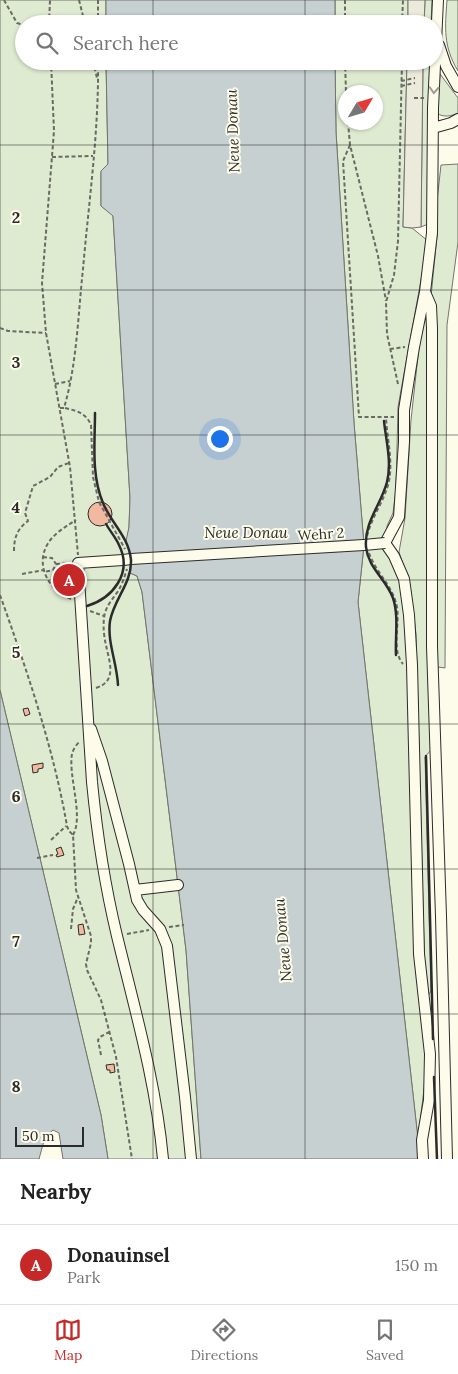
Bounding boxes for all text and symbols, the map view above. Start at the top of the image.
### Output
search box [15,15,443,70]
icon: search [33,29,61,57]
text: Search here [73,31,179,55]
north arrow [338,85,383,130]
one-way arrow [429,86,440,94]
water label: Neue Donau [222,89,243,173]
text: 2 [12,207,20,227]
text: 3 [12,352,21,372]
your location [207,426,233,452]
text: 4 [12,497,21,517]
water label: Neue Donau [204,523,288,542]
street label: Wehr 2 [297,523,345,545]
pin: A [53,561,85,599]
text: 5 [12,642,21,662]
text: 6 [11,786,21,806]
water label: Neue Donau [269,898,296,982]
text: 7 [12,931,20,951]
text: 8 [11,1076,21,1096]
scale bar [15,1124,84,1147]
text: 50 m [22,1127,55,1145]
text: Nearby [20,1178,91,1205]
text: Donauinsel [67,1243,170,1267]
text: A [31,1255,41,1275]
text: 150 m [395,1255,438,1275]
text: Park [67,1267,100,1287]
tab: Map [54,1316,82,1364]
tab: Directions [190,1316,258,1364]
tab: Saved [366,1316,404,1364]

